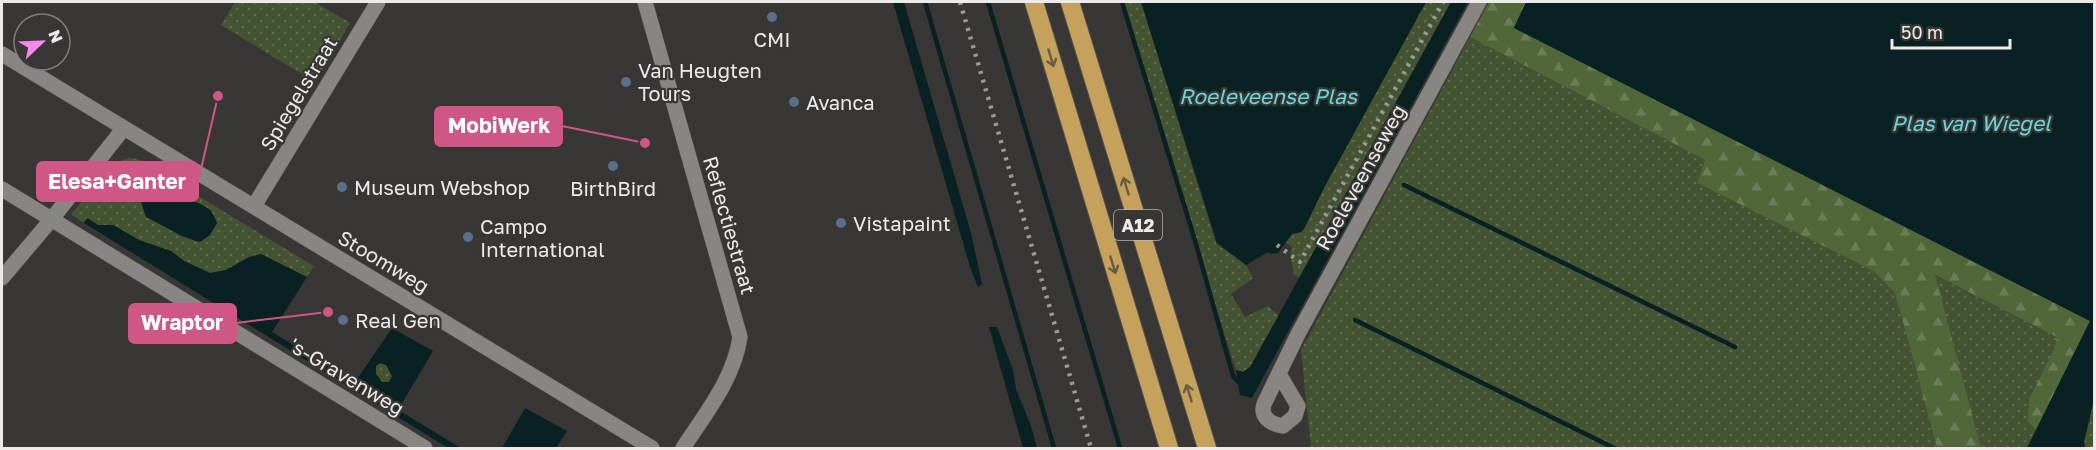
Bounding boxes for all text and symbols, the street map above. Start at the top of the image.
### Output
marker: CMI [765,10,779,24]
north arrow [12,12,72,72]
scale bar [1892,12,2010,50]
text: 50 m [1901,21,1943,43]
text: N [44,27,67,46]
place label: CMI [753,27,791,51]
street label: Spiegelstraat [255,32,341,154]
one-way arrow [1046,48,1057,67]
place label: Van Heugten Tours [638,58,762,105]
marker: Van Heugten Tours [619,75,633,89]
water label: Roeleveense Plas [1179,83,1358,109]
place label: Avanca [806,90,875,114]
marker: Avanca [787,95,801,109]
street label: Roeleveenseweg [1310,100,1410,254]
callout: MobiWerk [435,107,562,146]
water label: Plas van Wiegel [1891,110,2052,136]
text: MobiWerk [448,112,550,138]
street label: Reflectiestraat [699,153,761,297]
marker: BirthBird [606,159,620,173]
callout: Elesa+Ganter [37,162,198,201]
text: Elesa+Ganter [48,168,186,194]
place label: Museum Webshop [354,175,530,199]
place label: BirthBird [570,176,656,200]
one-way arrow [1120,177,1131,196]
marker: Museum Webshop [335,180,349,194]
road number: A12 [1114,210,1162,240]
place label: Vistapaint [853,211,951,235]
place label: Campo International [480,214,605,261]
marker: Vistapaint [834,216,848,230]
street label: Stoomweg [334,224,434,298]
marker: Campo International [461,230,475,244]
one-way arrow [1108,255,1119,274]
callout: Wraptor [129,304,236,343]
place label: Real Gen [355,308,441,332]
text: Wraptor [141,309,223,335]
marker: Real Gen [336,313,350,327]
street label: 's-Gravenweg [285,332,409,420]
one-way arrow [1183,384,1194,403]

